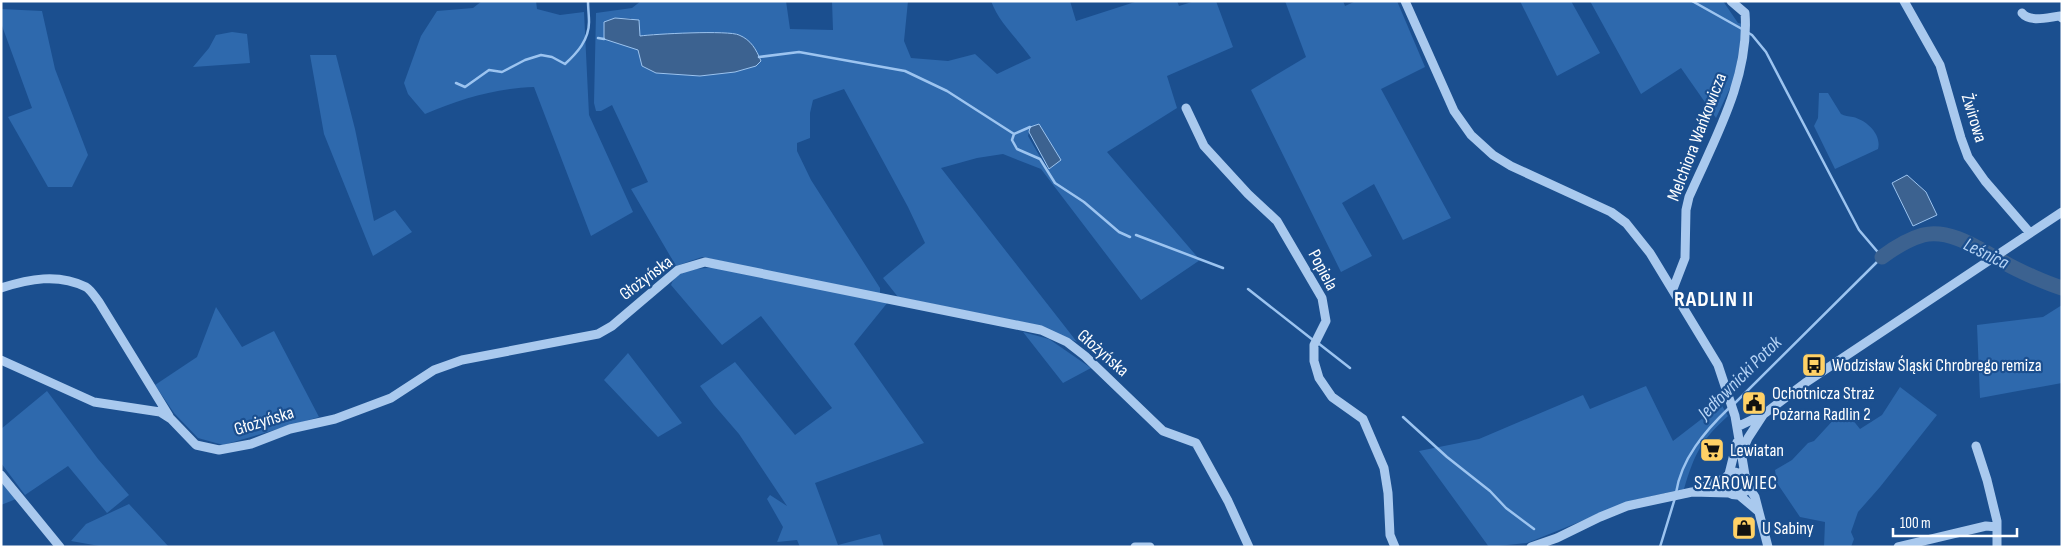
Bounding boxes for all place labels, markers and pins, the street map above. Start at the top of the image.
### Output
bus stop icon: Wodzisław Śląski Chrobrego remiza [1801,352,1827,378]
place label: Wodzisław Śląski Chrobrego remiza [1832,355,2042,376]
place label: Ochotnicza Straż Pożarna Radlin 2 [1772,383,1875,425]
public building icon: Ochotnicza Straż Pożarna Radlin 2 [1741,390,1767,416]
supermarket icon: Lewiatan [1699,437,1725,463]
place label: Lewiatan [1730,440,1784,461]
shop icon: U Sabiny [1731,515,1757,541]
place label: U Sabiny [1762,518,1814,539]

